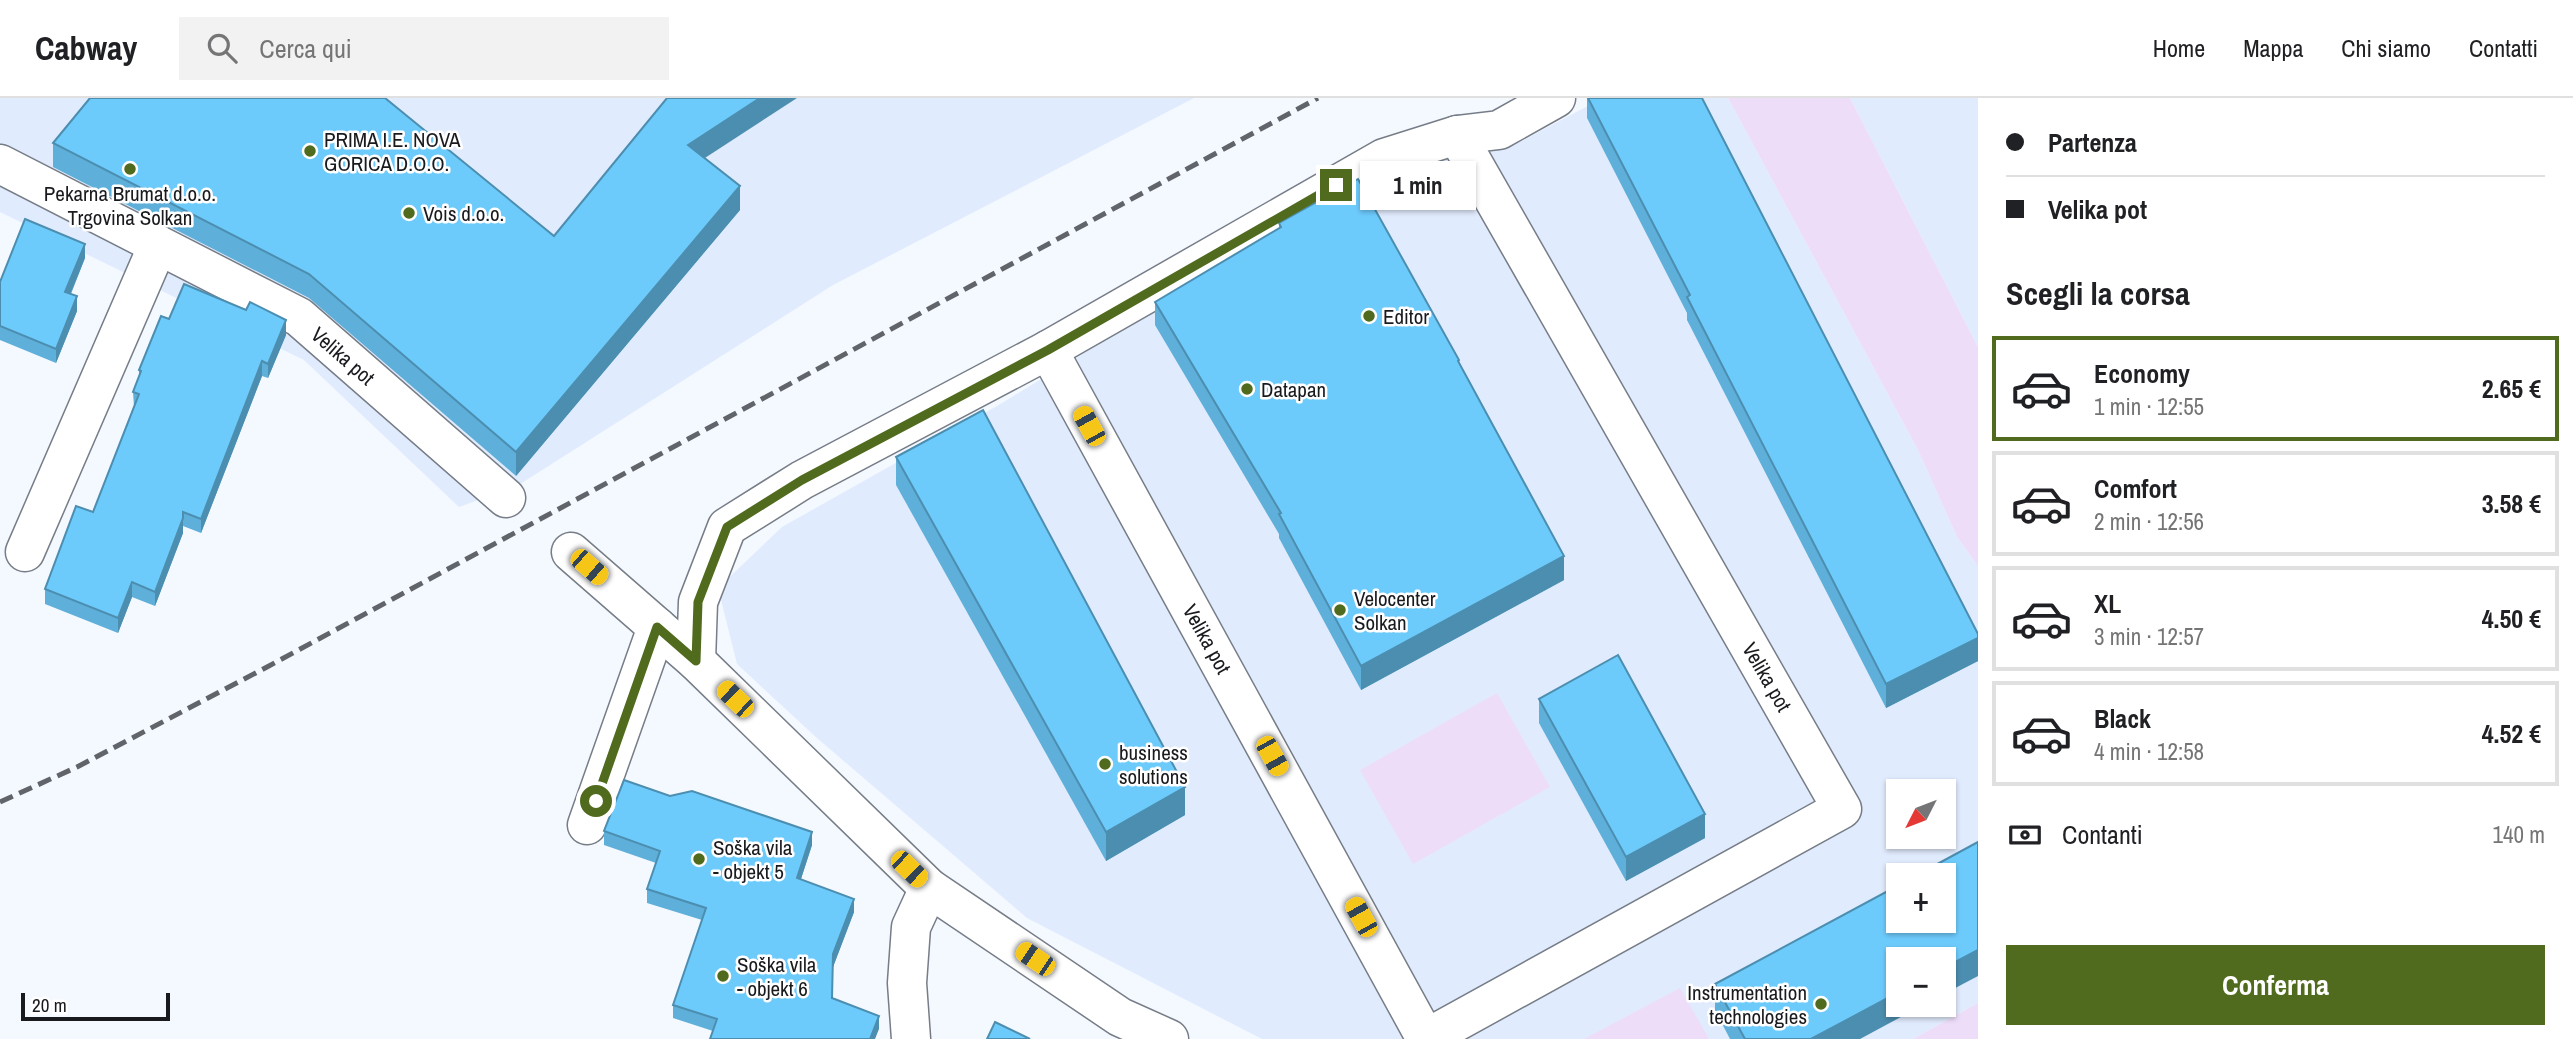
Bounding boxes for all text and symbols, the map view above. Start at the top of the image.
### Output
search box [179,17,669,80]
text: Cabway [35,26,137,70]
icon: search [203,29,241,67]
text: Cerca qui [259,31,352,66]
text: Home [2153,32,2205,64]
text: Mappa [2243,32,2303,64]
text: Chi siamo [2341,32,2431,64]
text: Contatti [2469,32,2538,64]
place label: PRIMA I.E. NOVA GORICA D.O.O. [324,125,461,178]
text: Partenza [2048,125,2137,160]
marker: PRIMA I.E. NOVA GORICA D.O.O. [302,143,318,159]
callout: 1 min [1360,160,1476,210]
marker: Pekarna Brumat d.o.o. Trgovina Solkan [122,161,138,177]
route end [1320,169,1352,201]
text: 1 min [1393,170,1443,201]
place label: Pekarna Brumat d.o.o. Trgovina Solkan [44,179,216,232]
text: Velika pot [2048,192,2147,227]
place label: Vois d.o.o. [423,199,504,228]
marker: Vois d.o.o. [401,205,417,221]
text: Scegli la corsa [2006,272,2190,315]
place label: Editor [1383,302,1429,331]
marker: Editor [1361,308,1377,324]
street label: Velika pot [305,320,381,392]
text: Economy [2094,356,2190,391]
icon: car [2010,357,2073,420]
text: 2.65 € [2482,371,2541,406]
place label: Datapan [1261,375,1326,404]
marker: Datapan [1239,381,1255,397]
text: 1 min · 12:55 [2094,391,2204,422]
car [1070,403,1109,449]
text: Comfort [2094,471,2177,506]
icon: car [2010,472,2073,535]
text: 3.58 € [2482,486,2541,521]
text: 2 min · 12:56 [2094,506,2204,537]
car [567,545,612,589]
place label: Velocenter Solkan [1354,584,1436,637]
text: XL [2094,586,2121,621]
icon: car [2010,587,2073,650]
street label: Velika pot [1176,599,1238,679]
text: 4.50 € [2482,601,2541,636]
marker: Velocenter Solkan [1332,602,1348,618]
text: 3 min · 12:57 [2094,621,2204,652]
street label: Velika pot [1736,637,1799,717]
car [713,677,758,721]
text: Black [2094,701,2151,736]
icon: car [2010,702,2073,765]
text: 4.52 € [2482,716,2541,751]
car [1253,733,1292,779]
text: 4 min · 12:58 [2094,736,2204,767]
place label: business solutions [1119,738,1188,791]
marker: business solutions [1097,756,1113,772]
north arrow [1886,779,1956,849]
map controls [1886,779,1956,1017]
route start [580,785,612,817]
icon: cash [2006,816,2044,854]
text: Contanti [2062,817,2143,852]
text: 140 m [2493,819,2545,850]
place label: Soška vila - objekt 5 [713,833,793,886]
car [887,847,932,891]
marker: Soška vila - objekt 5 [691,851,707,867]
button: + [1886,863,1956,933]
car [1342,894,1381,940]
car [1012,939,1059,979]
button: Conferma [2006,945,2545,1025]
button: − [1886,947,1956,1017]
place label: Soška vila - objekt 6 [737,950,817,1003]
marker: Soška vila - objekt 6 [715,968,731,984]
place label: Instrumentation technologies [1687,978,1807,1031]
scale bar [21,990,170,1022]
text: 20 m [32,992,67,1018]
marker: Instrumentation technologies [1813,996,1829,1012]

